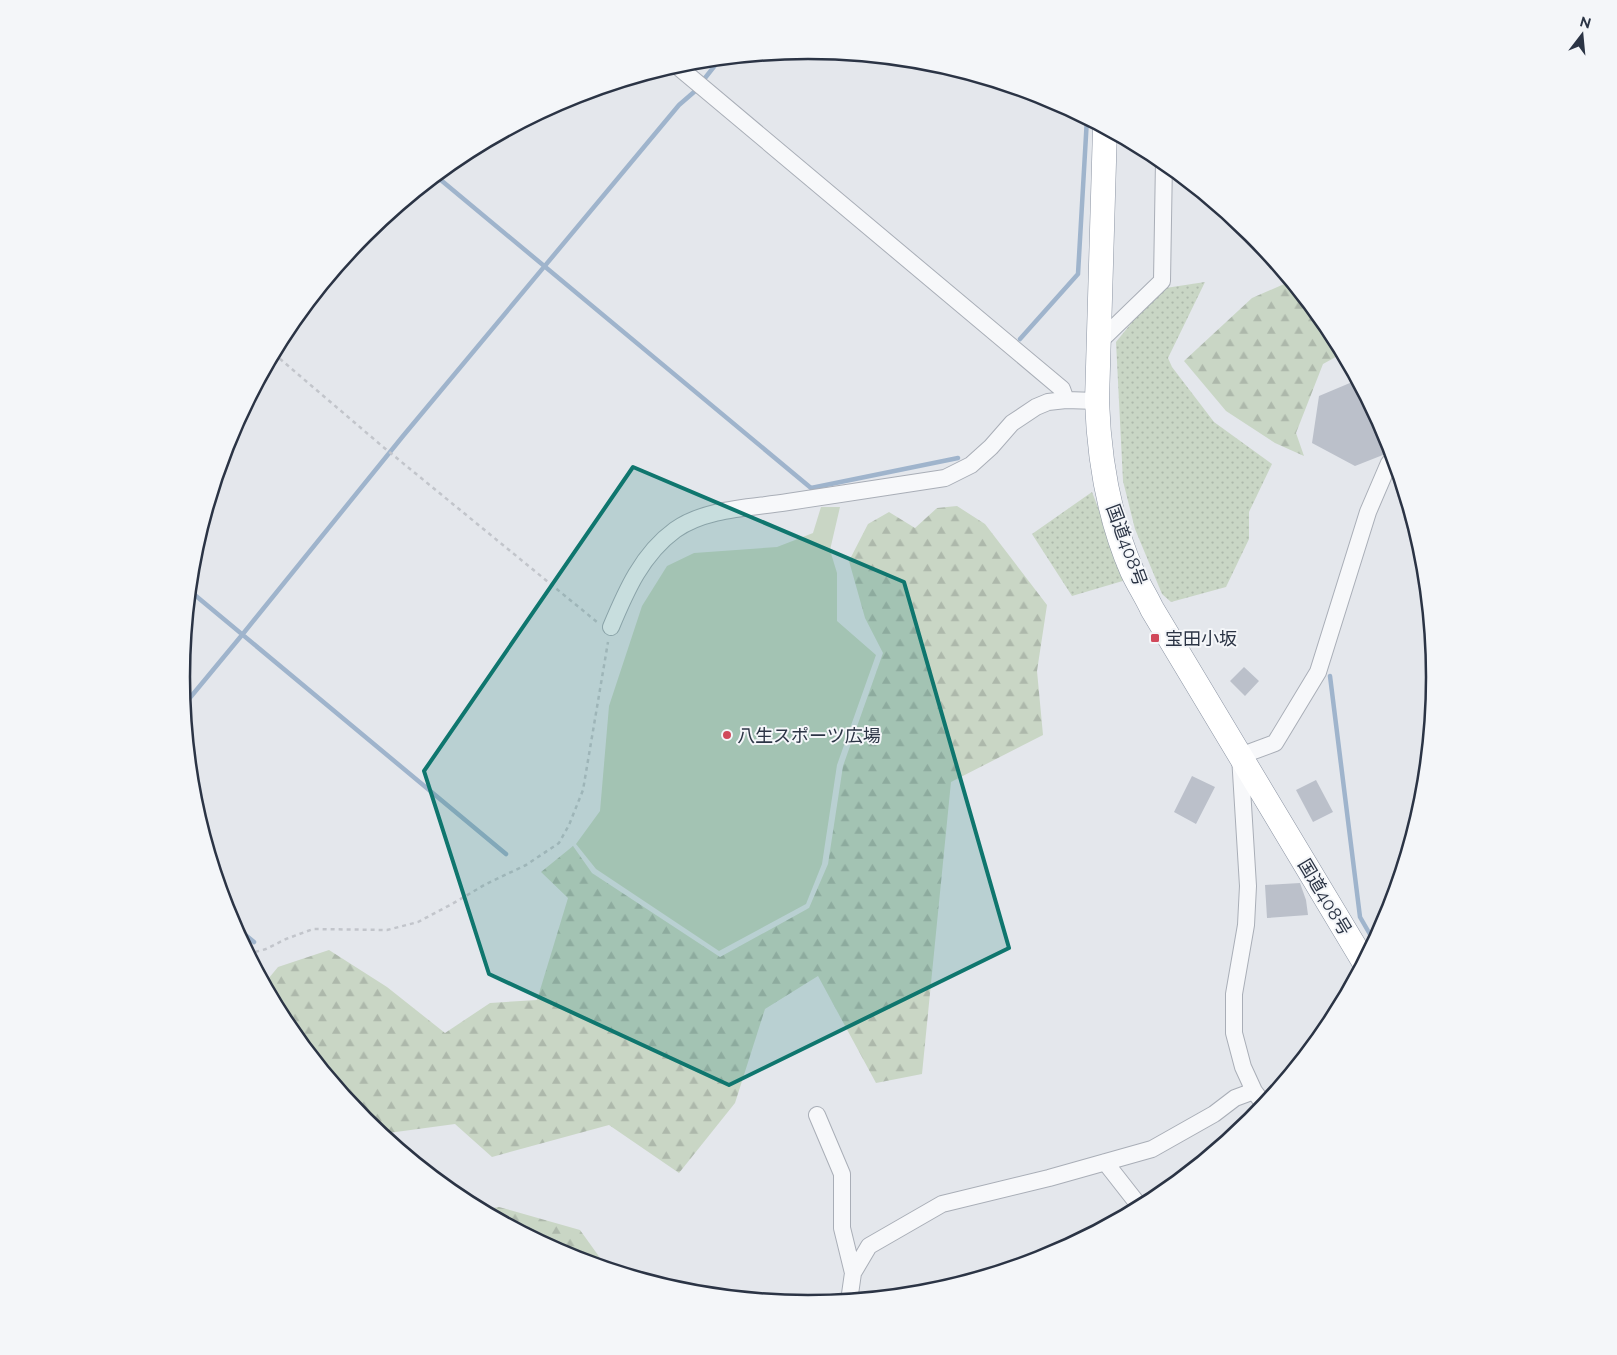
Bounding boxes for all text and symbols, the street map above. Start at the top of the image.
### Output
north arrow [1557,10,1607,60]
text: N [1578,13,1593,32]
street label: 国道408号 [1103,501,1151,589]
place label: 宝田小坂 [1165,628,1237,649]
marker: 宝田小坂 [1149,632,1161,644]
place label: 八生スポーツ広場 [737,725,881,746]
marker: 八生スポーツ広場 [721,729,733,741]
street label: 国道408号 [1294,855,1356,939]

